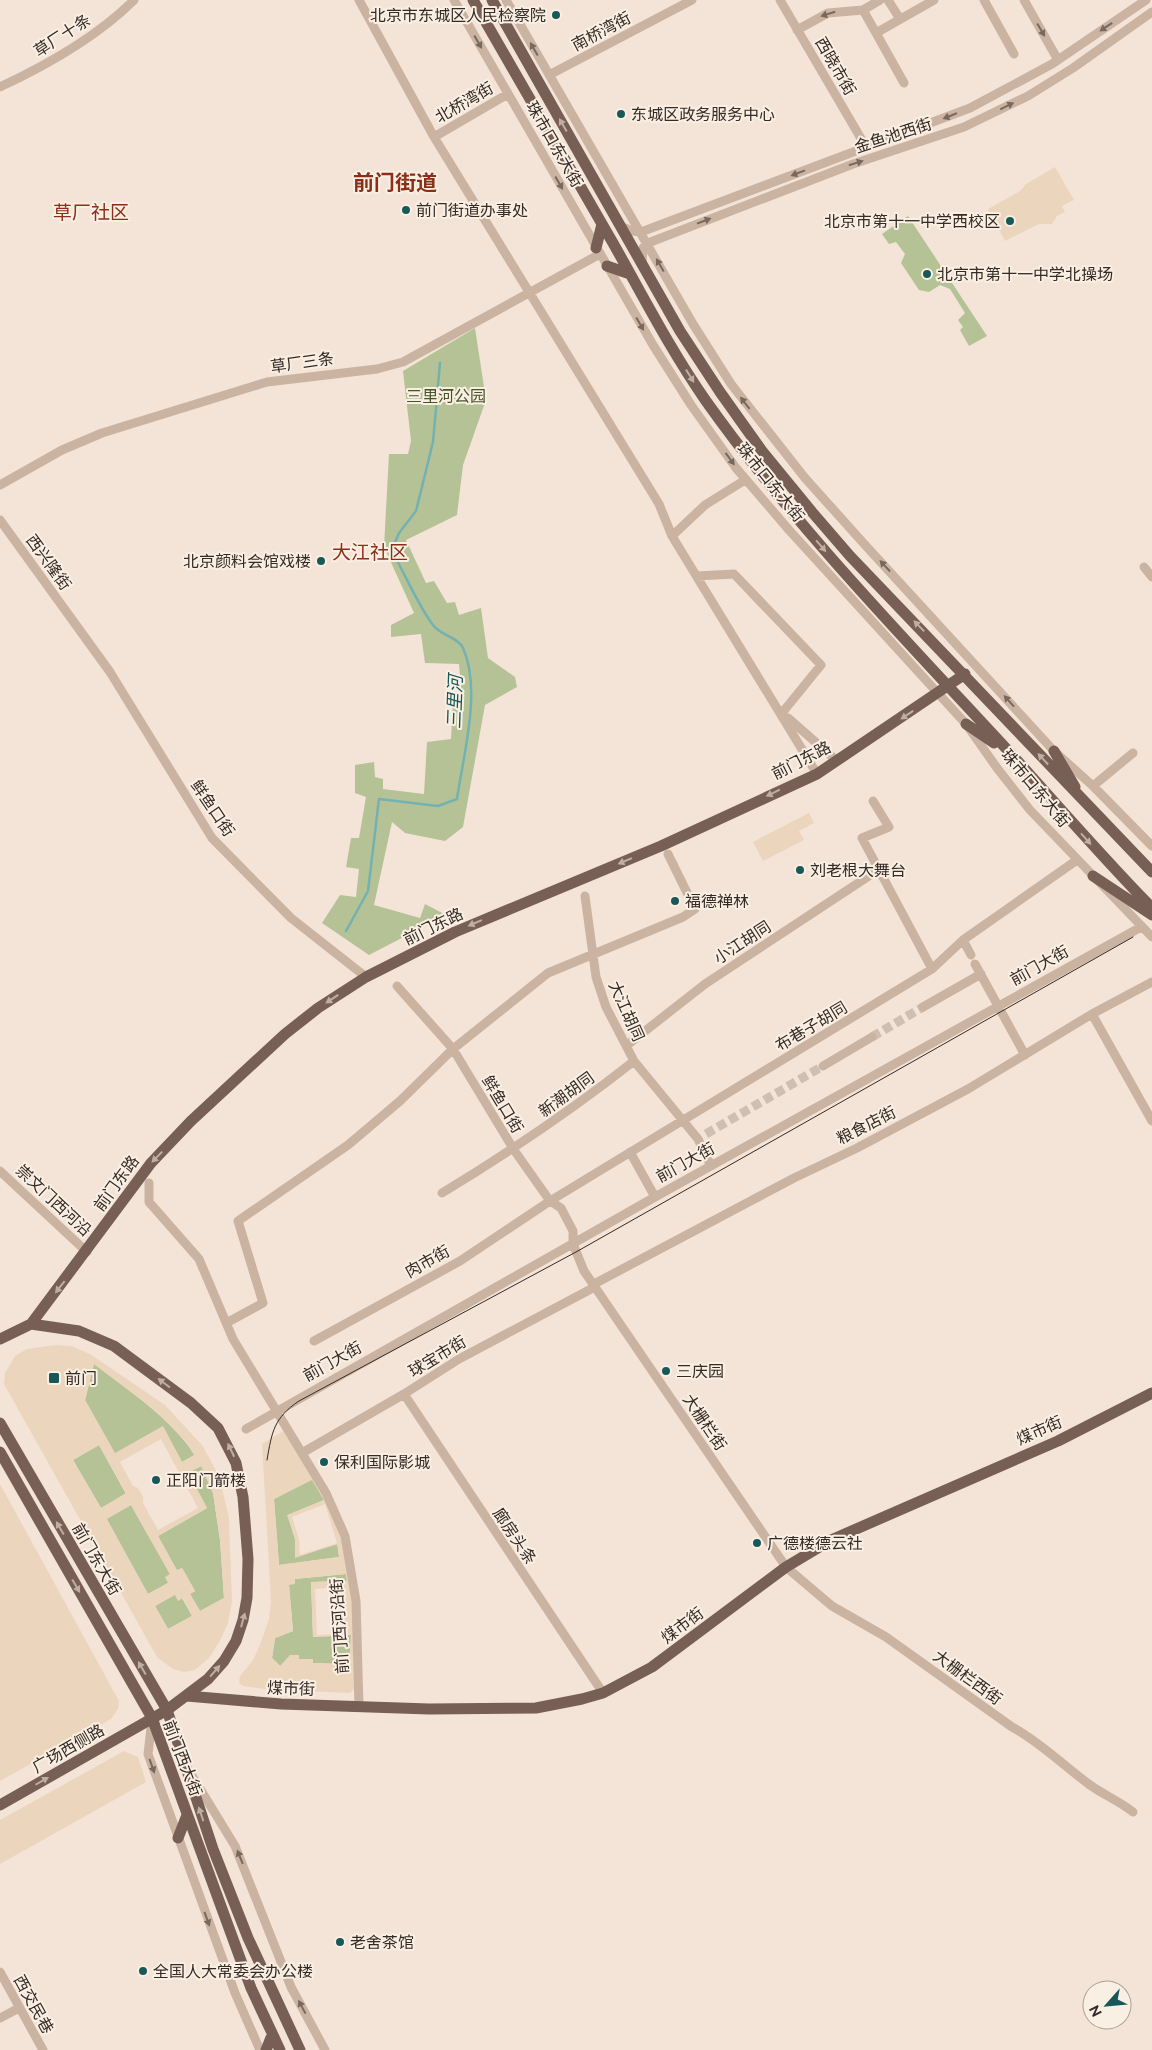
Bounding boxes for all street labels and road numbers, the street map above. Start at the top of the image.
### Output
street label: 南桥湾街 [569,8,634,55]
street label: 草厂十条 [30,10,94,61]
street label: 西晓市街 [811,34,860,99]
street label: 北桥湾街 [432,78,497,127]
street label: 珠市口东大街 [522,98,587,191]
street label: 金鱼池西街 [852,114,934,157]
street label: 草厂三条 [269,349,335,376]
street label: 珠市口东大街 [733,439,808,526]
street label: 西兴隆街 [22,531,75,594]
street label: 前门东路 [768,737,834,783]
street label: 珠市口东大街 [997,745,1074,831]
street label: 鲜鱼口街 [187,776,238,840]
street label: 前门东路 [400,904,466,949]
street label: 小江胡同 [710,917,774,968]
street label: 前门大街 [1007,942,1072,989]
street label: 大江胡同 [605,978,648,1044]
street label: 布巷子胡同 [772,998,850,1055]
street label: 新潮胡同 [535,1068,598,1121]
street label: 鲜鱼口街 [478,1072,527,1137]
street label: 粮食店街 [833,1102,899,1148]
street label: 前门大街 [653,1139,718,1186]
street label: 前门东路 [90,1152,143,1215]
street label: 崇文门西河沿 [12,1161,95,1240]
street label: 肉市街 [402,1241,453,1281]
street label: 球宝市街 [405,1332,470,1381]
street label: 前门大街 [300,1338,365,1385]
street label: 大栅栏街 [679,1390,730,1454]
street label: 煤市街 [1013,1412,1065,1449]
street label: 廊房头条 [489,1504,540,1568]
street label: 前门东大街 [68,1520,125,1599]
street label: 前门西河沿街 [327,1577,352,1675]
street label: 煤市街 [657,1603,707,1647]
street label: 大栅栏西街 [930,1646,1006,1709]
street label: 煤市街 [267,1678,315,1699]
street label: 前门西大街 [159,1717,206,1799]
street label: 广场西侧路 [29,1720,108,1777]
street label: 西交民巷 [10,1972,57,2037]

